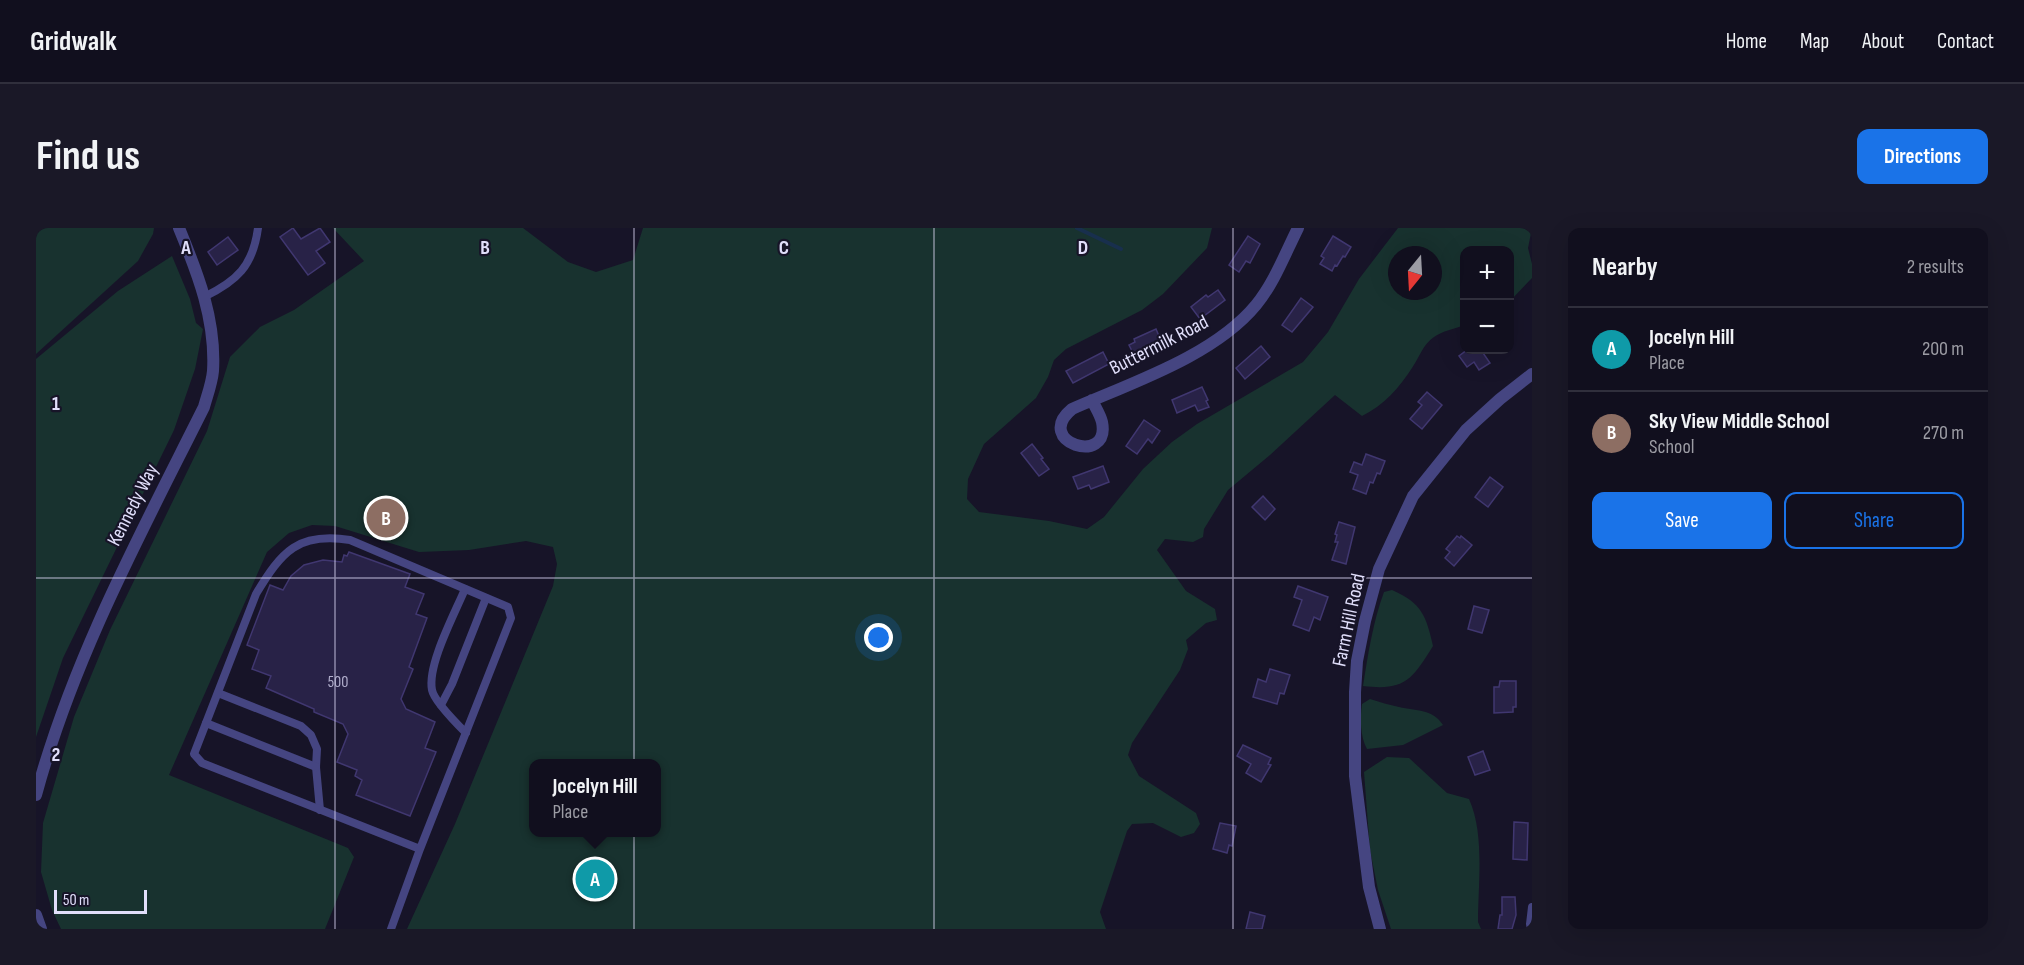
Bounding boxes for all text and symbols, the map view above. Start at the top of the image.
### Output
text: Gridwalk [30,25,117,58]
text: Home [1726,29,1767,54]
text: Map [1800,29,1829,54]
text: About [1862,29,1904,54]
text: Contact [1937,29,1994,54]
button: Directions [1857,129,1988,184]
text: Find us [36,131,140,182]
text: A [180,236,191,260]
text: B [480,236,490,260]
text: C [779,236,789,260]
text: D [1078,236,1088,260]
north arrow [1388,246,1442,300]
map controls [1460,246,1514,354]
button: + [1460,246,1514,300]
text: Nearby [1592,252,1658,283]
text: 2 results [1907,255,1964,279]
button: − [1460,300,1514,354]
street label: Buttermilk Road [1106,310,1212,380]
text: Jocelyn Hill [1649,324,1734,351]
text: A [1607,337,1616,361]
text: 200 m [1922,337,1964,361]
text: Place [1649,351,1685,375]
text: 1 [52,392,60,416]
text: Sky View Middle School [1649,408,1830,435]
text: B [1607,421,1616,445]
text: 270 m [1923,421,1964,445]
text: School [1649,435,1694,459]
street label: Kennedy Way [102,460,164,550]
button: Save [1592,492,1772,549]
button: Share [1784,492,1964,549]
pin: B [366,496,406,540]
street label: Farm Hill Road [1327,571,1371,669]
your location [864,623,893,652]
house number: 500 [328,673,348,692]
text: 2 [52,743,60,767]
popup [529,759,661,837]
text: Jocelyn Hill [552,773,638,800]
text: Place [552,800,588,824]
pin: A [576,856,614,902]
scale bar [54,887,147,914]
text: 50 m [63,891,89,910]

